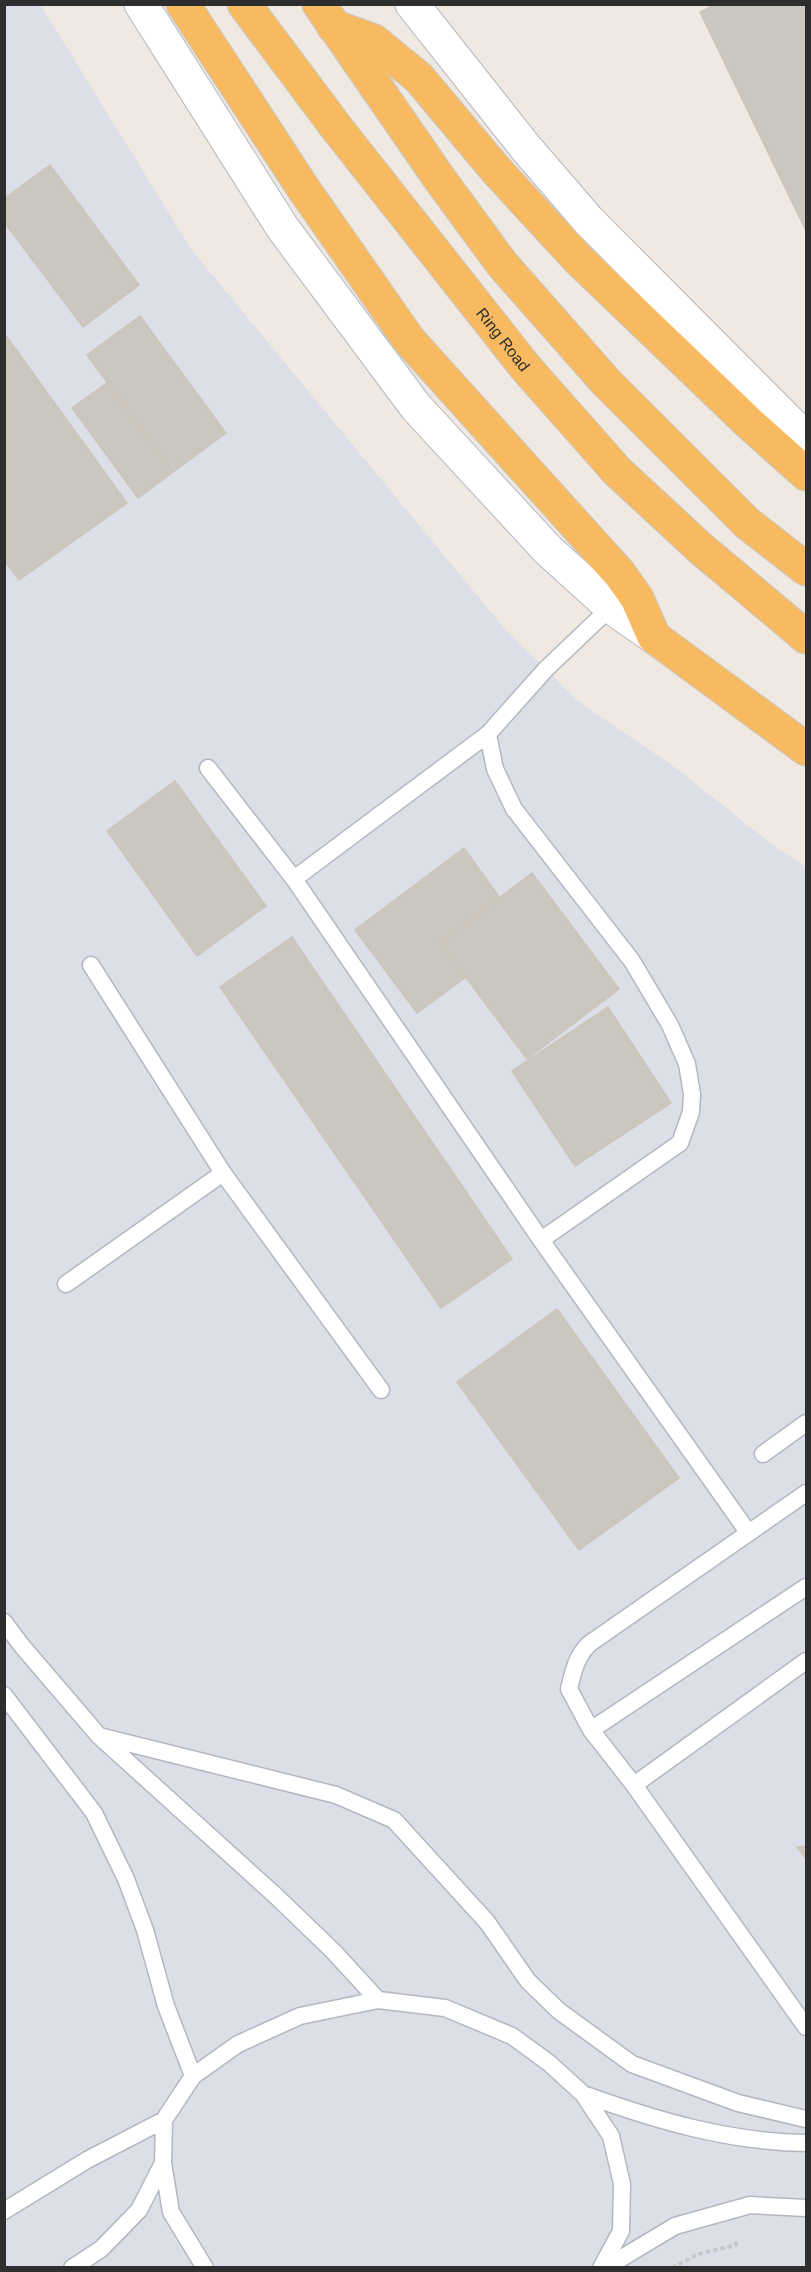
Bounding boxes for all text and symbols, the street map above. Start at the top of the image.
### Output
street label: Ring Road [473,305,533,375]

